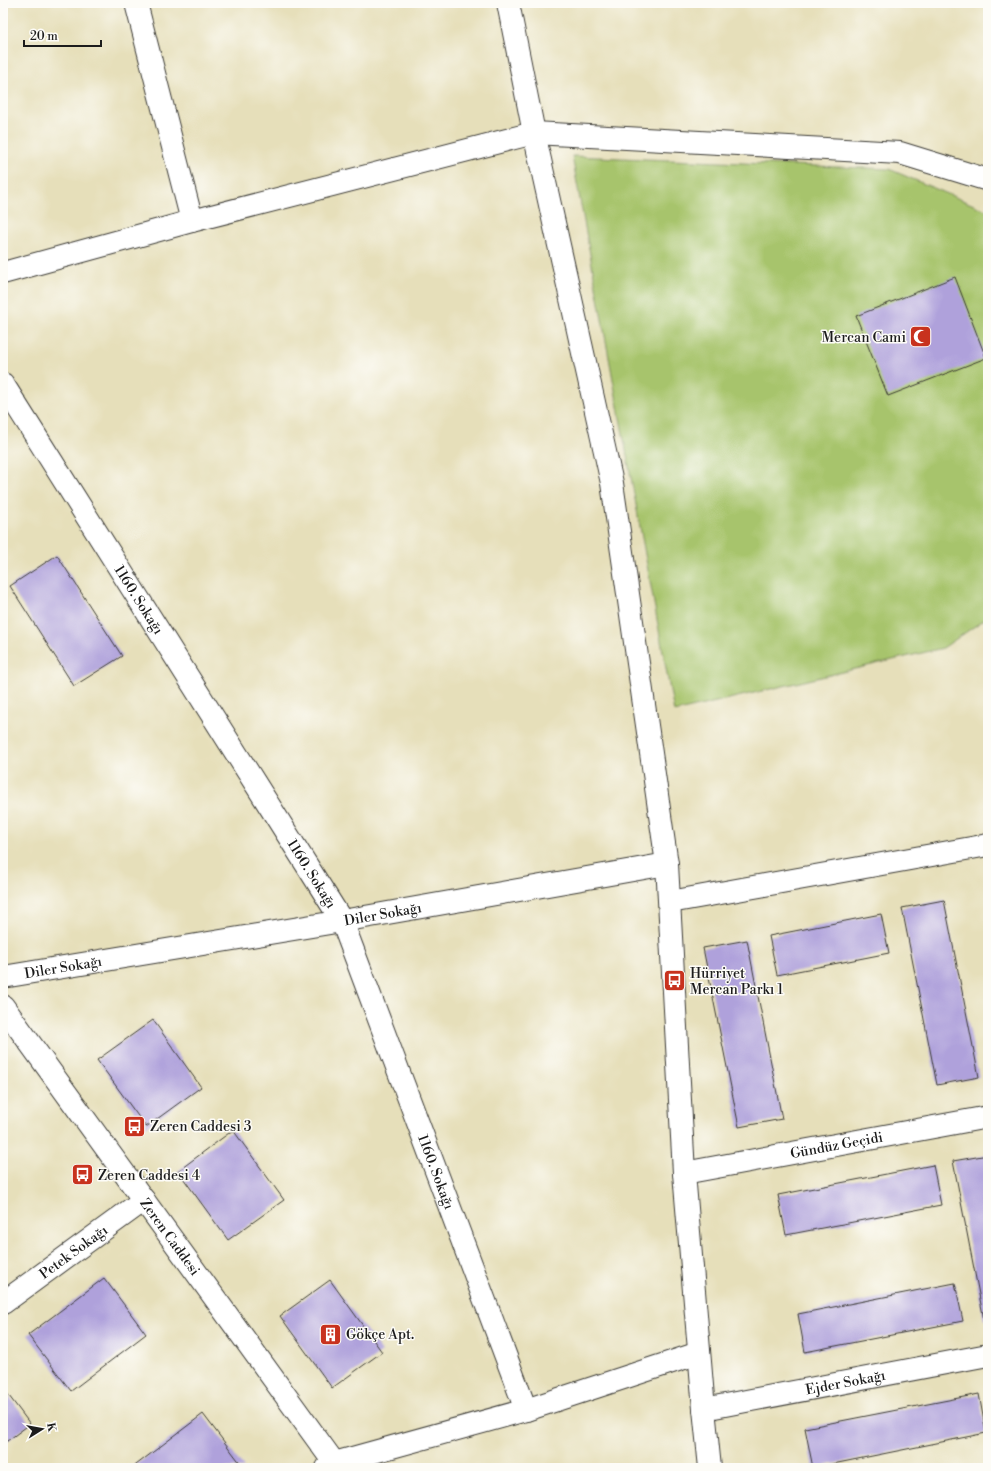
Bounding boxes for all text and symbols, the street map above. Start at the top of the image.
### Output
scale bar [24,22,101,48]
text: 20 m [30,29,58,44]
mosque icon: Mercan Cami [908,324,934,350]
place label: Mercan Cami [822,329,906,347]
street label: 1160. Sokağı [110,562,167,638]
street label: 1160. Sokağı [283,836,340,912]
street label: Diler Sokağı [343,899,423,930]
street label: Diler Sokağı [23,953,104,983]
place label: Hürriyet Mercan Parkı 1 [690,965,783,999]
bus stop icon: Hürriyet Mercan Parkı 1 [661,968,687,994]
bus stop icon: Zeren Caddesi 3 [121,1113,147,1139]
place label: Zeren Caddesi 3 [150,1118,252,1136]
street label: Gündüz Geçidi [789,1128,885,1163]
street label: 1160. Sokağı [413,1132,458,1212]
bus stop icon: Zeren Caddesi 4 [69,1162,95,1188]
place label: Zeren Caddesi 4 [98,1167,200,1185]
street label: Zeren Caddesi [136,1195,204,1280]
street label: Petek Sokağı [36,1221,112,1284]
building icon: Gökçe Apt. [318,1321,344,1347]
place label: Gökçe Apt. [346,1326,414,1344]
street label: Ejder Sokağı [804,1367,887,1399]
north arrow [22,1409,62,1449]
text: K [43,1422,59,1434]

